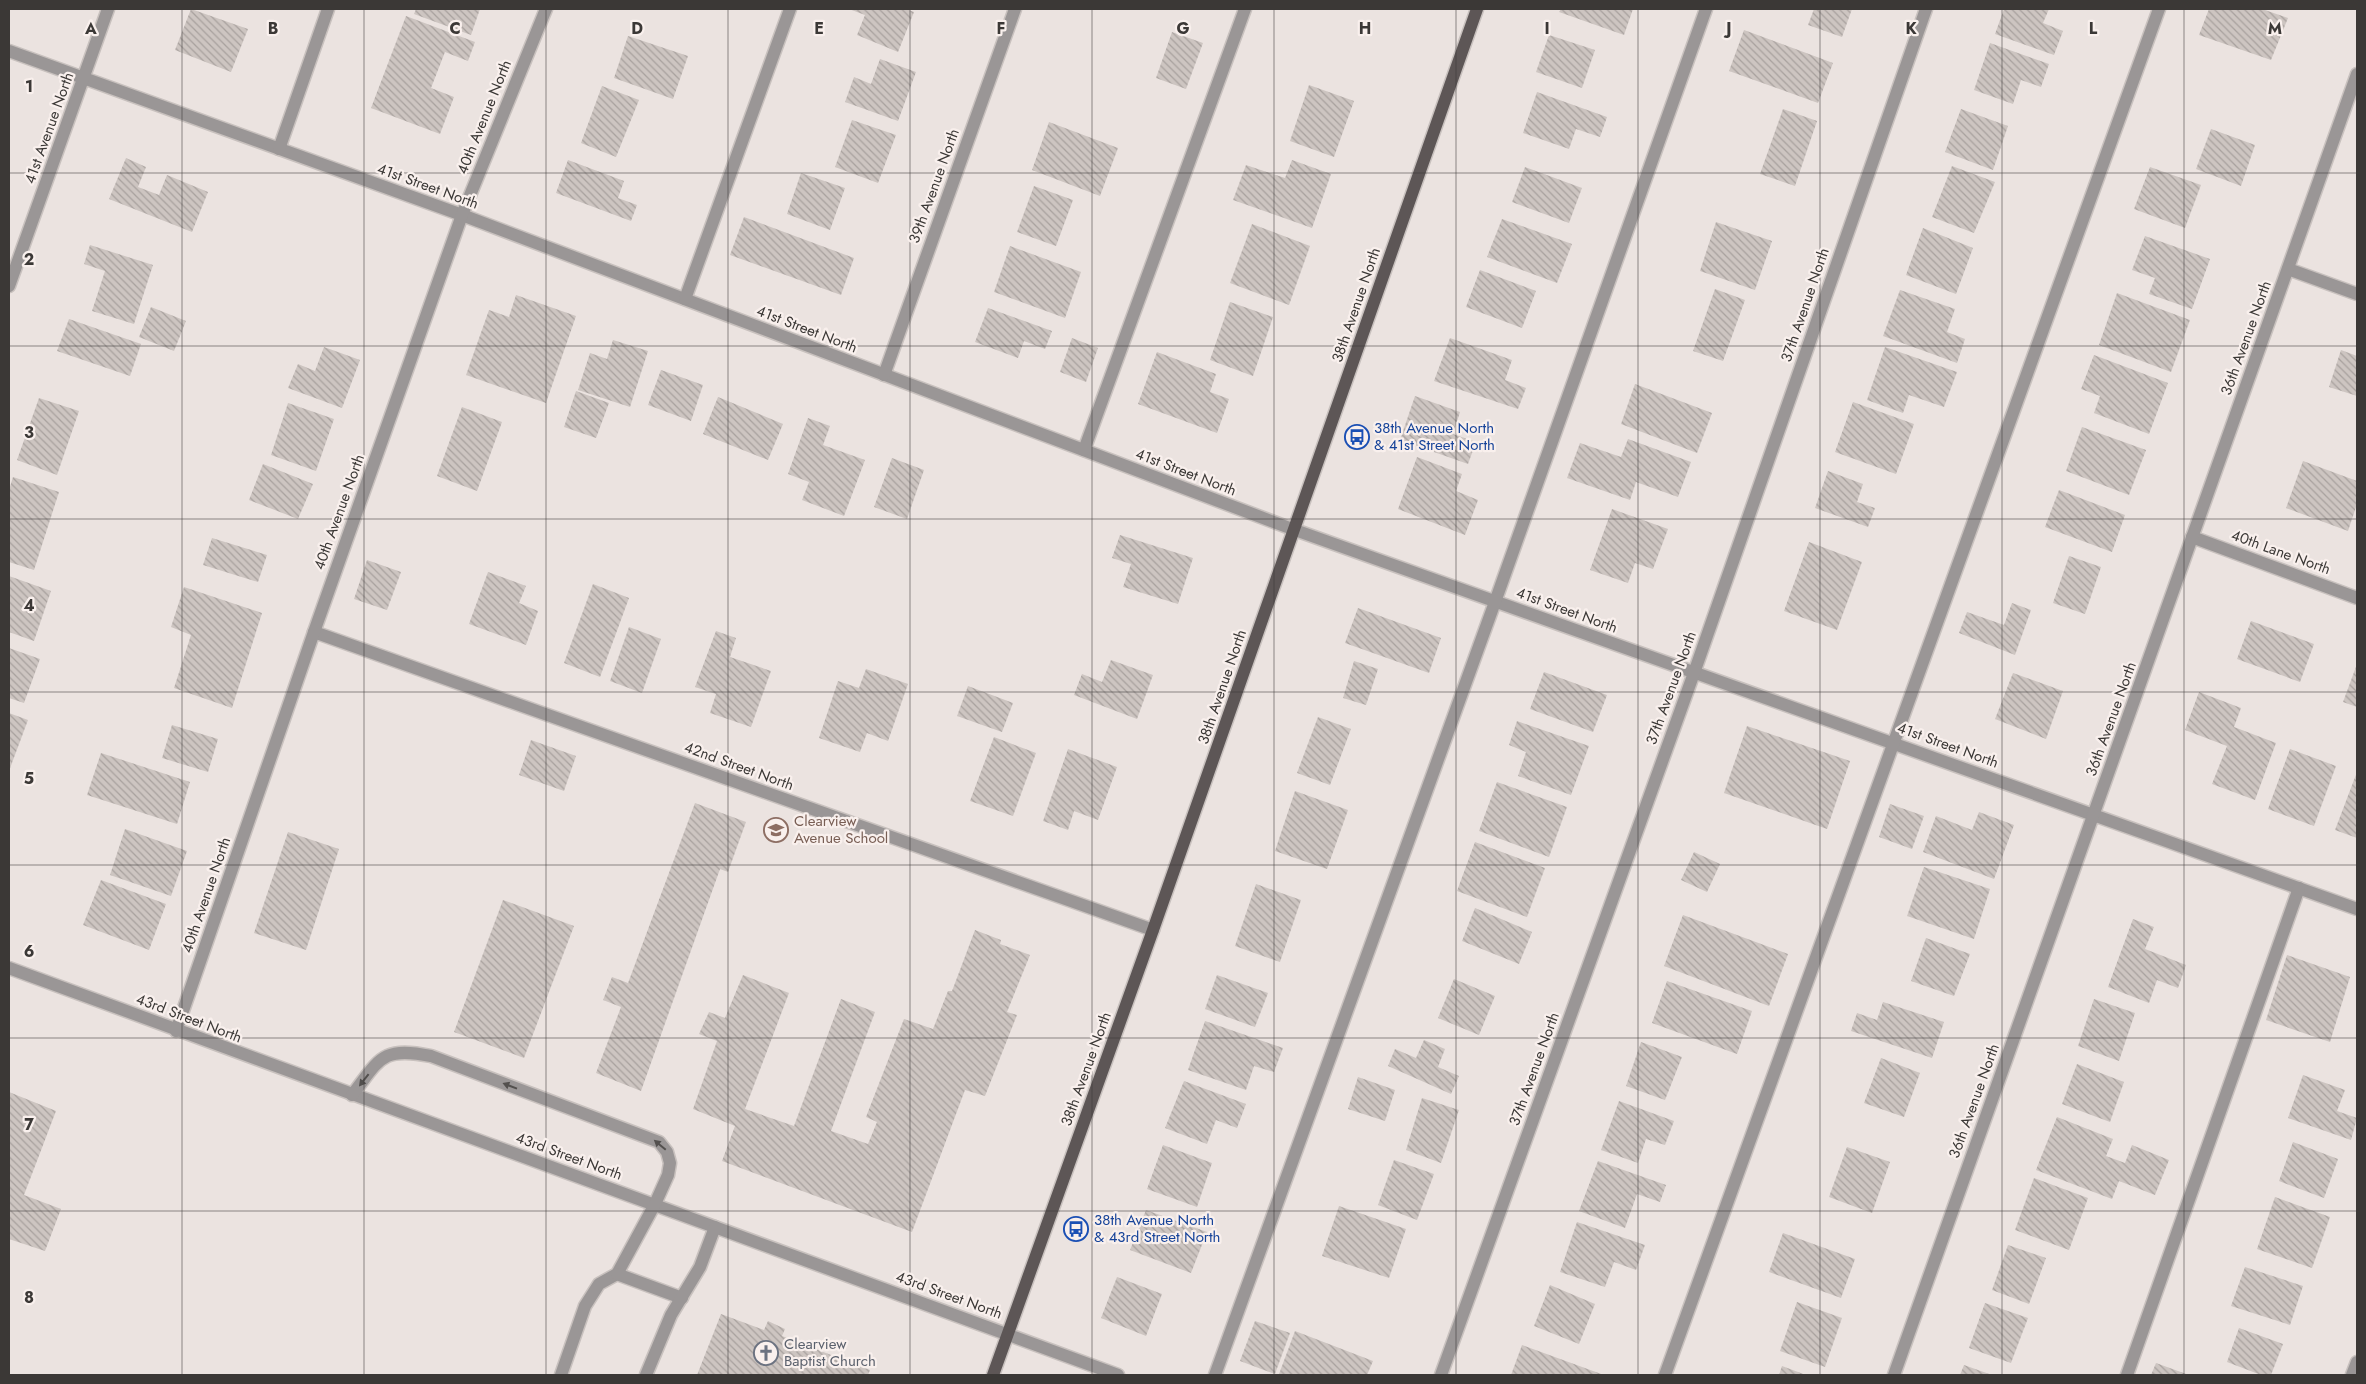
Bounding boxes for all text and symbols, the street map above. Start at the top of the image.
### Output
text: A [84,17,97,40]
text: B [268,17,278,40]
text: C [449,17,461,40]
text: D [631,17,643,40]
text: E [814,17,824,40]
text: F [997,17,1005,40]
text: G [1176,17,1190,40]
text: H [1359,17,1371,40]
text: I [1544,17,1550,40]
text: J [1723,17,1732,40]
text: K [1905,17,1917,40]
text: L [2089,17,2098,40]
text: M [2268,17,2282,40]
street label: 40th Avenue North [451,57,517,177]
street label: 41st Avenue North [20,70,78,186]
street label: 39th Avenue North [903,126,965,246]
street label: 41st Street North [374,157,482,215]
street label: 38th Avenue North [1326,245,1386,365]
street label: 37th Avenue North [1775,245,1835,365]
text: 2 [24,248,34,271]
street label: 36th Avenue North [2215,278,2277,398]
street label: 41st Street North [753,300,861,358]
place label: 38th Avenue North & 41st Street North [1374,417,1495,456]
text: 3 [24,421,34,444]
bus stop icon: 38th Avenue North & 41st Street North [1344,424,1370,450]
street label: 41st Street North [1132,443,1240,501]
street label: 40th Avenue North [308,451,370,573]
street label: 40th Lane North [2228,524,2334,580]
street label: 41st Street North [1513,581,1621,639]
text: 4 [23,594,35,617]
street label: 38th Avenue North [1192,627,1252,747]
street label: 37th Avenue North [1640,628,1702,748]
street label: 36th Avenue North [2080,659,2142,779]
street label: 41st Street North [1894,716,2002,774]
street label: 42nd Street North [681,736,797,796]
text: 5 [24,767,34,790]
place label: Clearview Avenue School [794,810,888,849]
school or university icon: Clearview Avenue School [763,817,789,843]
street label: 40th Avenue North [176,834,236,956]
text: 6 [24,940,34,963]
street label: 43rd Street North [133,988,245,1048]
street label: 38th Avenue North [1055,1009,1117,1129]
street label: 37th Avenue North [1503,1009,1565,1129]
street label: 36th Avenue North [1943,1041,2005,1161]
one-way arrow [359,1073,370,1086]
one-way arrow [502,1082,517,1089]
text: 7 [24,1113,34,1136]
street label: 43rd Street North [513,1127,625,1185]
one-way arrow [653,1140,666,1151]
place label: 38th Avenue North & 43rd Street North [1094,1209,1220,1248]
bus stop icon: 38th Avenue North & 43rd Street North [1063,1216,1089,1242]
street label: 43rd Street North [893,1266,1005,1324]
text: 8 [24,1286,34,1309]
place label: Clearview Baptist Church [784,1333,876,1372]
church icon: Clearview Baptist Church [753,1340,779,1366]

